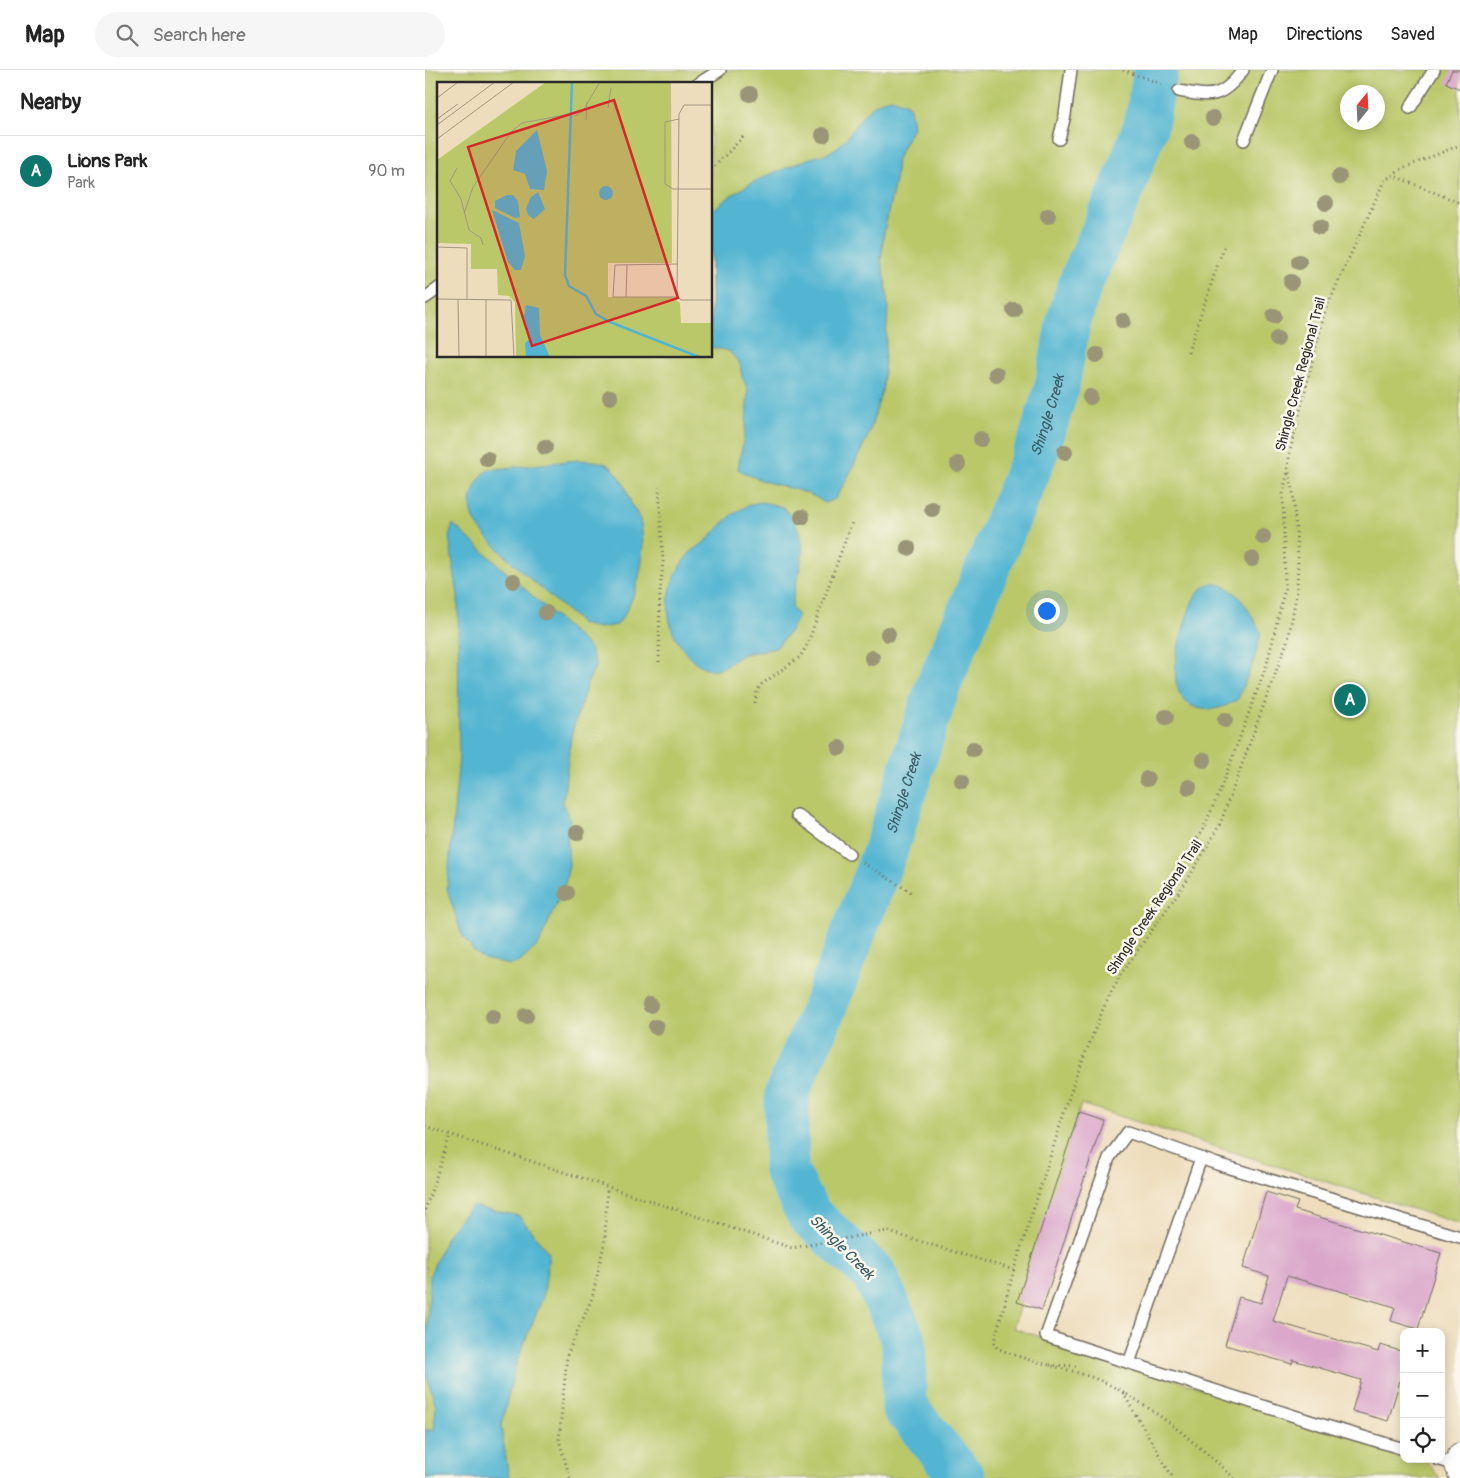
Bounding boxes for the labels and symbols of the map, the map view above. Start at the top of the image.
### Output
inset map [437,82,713,358]
north arrow [1340,85,1385,130]
street label: Shingle Creek Regional Trail [1272,295,1329,453]
water label: Shingle Creek [1026,372,1069,459]
your location [1034,598,1060,624]
pin: A [1334,681,1366,719]
water label: Shingle Creek [882,749,927,836]
street label: Shingle Creek Regional Trail [1103,837,1206,978]
water label: Shingle Creek [805,1211,879,1285]

